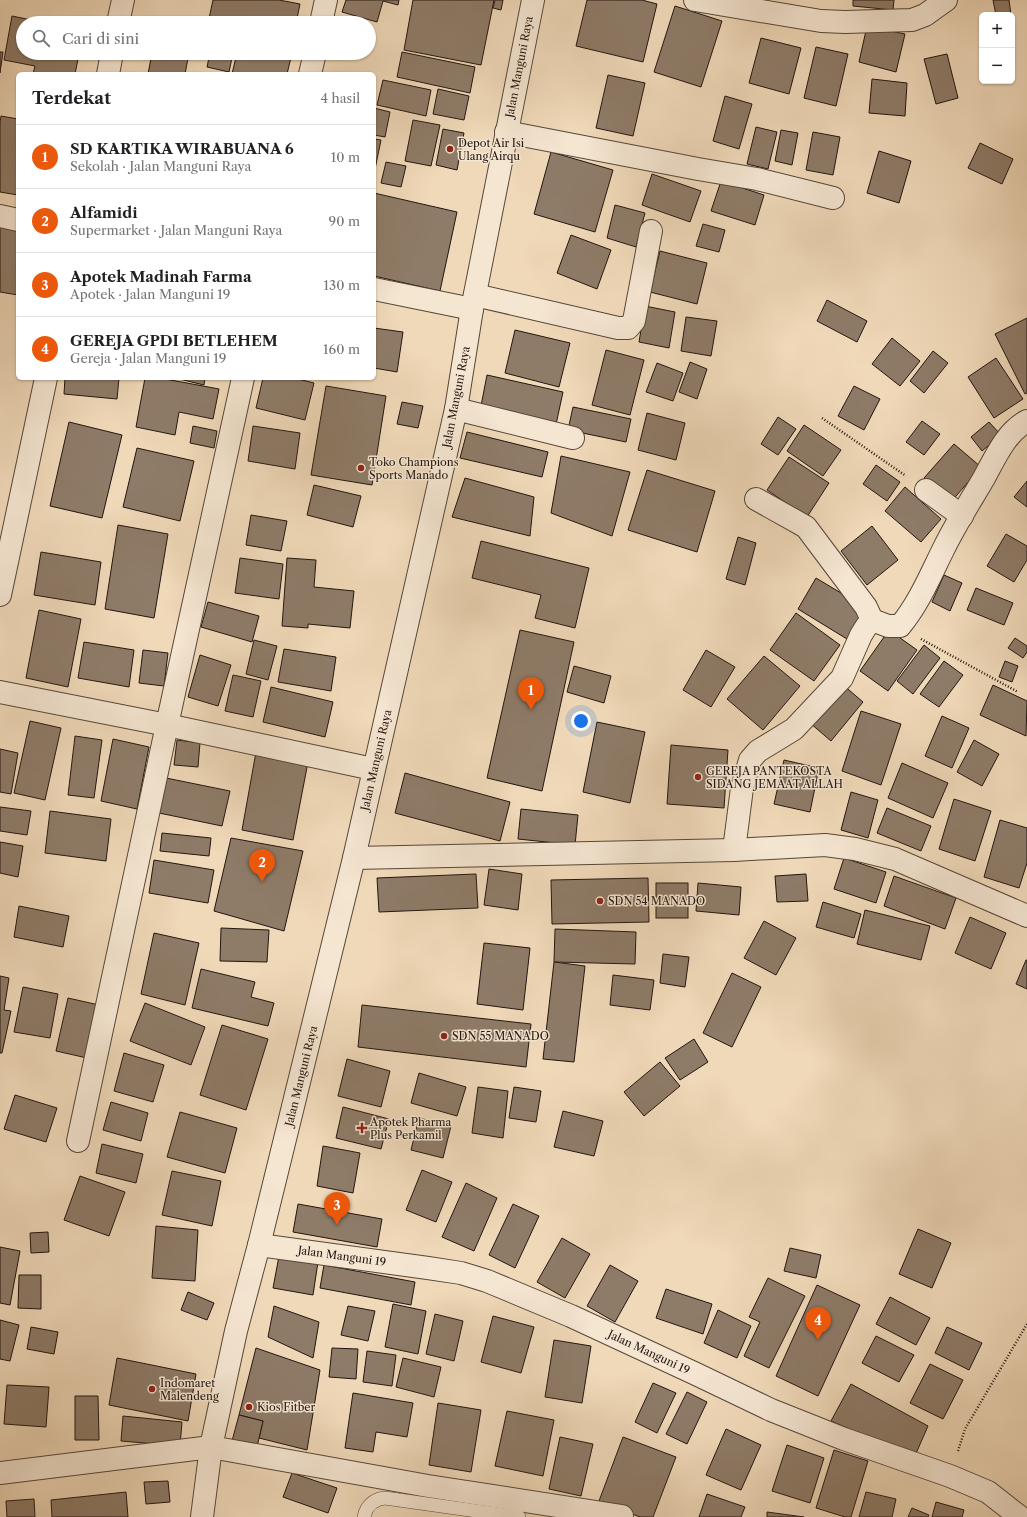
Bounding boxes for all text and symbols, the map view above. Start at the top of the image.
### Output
map controls [979,12,1015,84]
button: + [979,12,1015,48]
street label: Jalan Manguni Raya [502,15,536,121]
search box [16,16,376,60]
icon: search [30,27,52,49]
text: Cari di sini [62,29,139,48]
button: − [979,48,1015,84]
text: Terdekat [32,88,111,108]
text: 4 hasil [321,90,360,106]
place label: Depot Air Isi Ulang Airqu [458,136,525,163]
text: SD KARTIKA WIRABUANA 6 [70,139,294,158]
marker: Depot Air Isi Ulang Airqu [445,144,455,154]
text: 1 [42,149,48,165]
text: 10 m [331,149,360,165]
text: Sekolah · Jalan Manguni Raya [70,158,251,174]
text: Alfamidi [70,203,138,222]
text: 2 [41,213,49,229]
text: 90 m [329,213,360,229]
text: Supermarket · Jalan Manguni Raya [70,222,282,238]
text: Apotek Madinah Farma [70,267,252,286]
text: 3 [41,277,49,293]
text: 130 m [324,277,360,293]
text: Apotek · Jalan Manguni 19 [70,286,230,302]
text: GEREJA GPDI BETLEHEM [70,331,278,350]
text: 4 [41,341,49,357]
text: 160 m [323,341,360,357]
street label: Jalan Manguni Raya [439,345,473,451]
text: Gereja · Jalan Manguni 19 [70,350,226,366]
place label: Toko Champions Sports Manado [369,455,459,482]
marker: Toko Champions Sports Manado [356,463,366,473]
pin: 1 [518,677,544,710]
street label: Jalan Manguni Raya [357,708,394,814]
your location [571,711,591,731]
place label: GEREJA PANTEKOSTA SIDANG JEMAAT ALLAH [706,764,843,791]
marker: GEREJA PANTEKOSTA SIDANG JEMAAT ALLAH [693,772,703,782]
pin: 2 [249,849,275,882]
place label: SDN 54 MANADO [608,894,705,908]
marker: SDN 54 MANADO [595,896,605,906]
street label: Jalan Manguni Raya [281,1024,320,1130]
place label: SDN 55 MANADO [452,1029,549,1043]
marker: SDN 55 MANADO [439,1031,449,1041]
place label: Apotek Pharma Plus Perkamil [369,1115,452,1142]
marker: Apotek Pharma Plus Perkamil [357,1123,367,1133]
pin: 3 [324,1192,350,1225]
street label: Jalan Manguni 19 [295,1243,387,1269]
pin: 4 [805,1307,831,1340]
street label: Jalan Manguni 19 [604,1326,692,1377]
place label: Indomaret Malendeng [160,1376,219,1403]
marker: Indomaret Malendeng [147,1384,157,1394]
place label: Kios Fitber [257,1400,316,1414]
marker: Kios Fitber [244,1402,254,1412]

